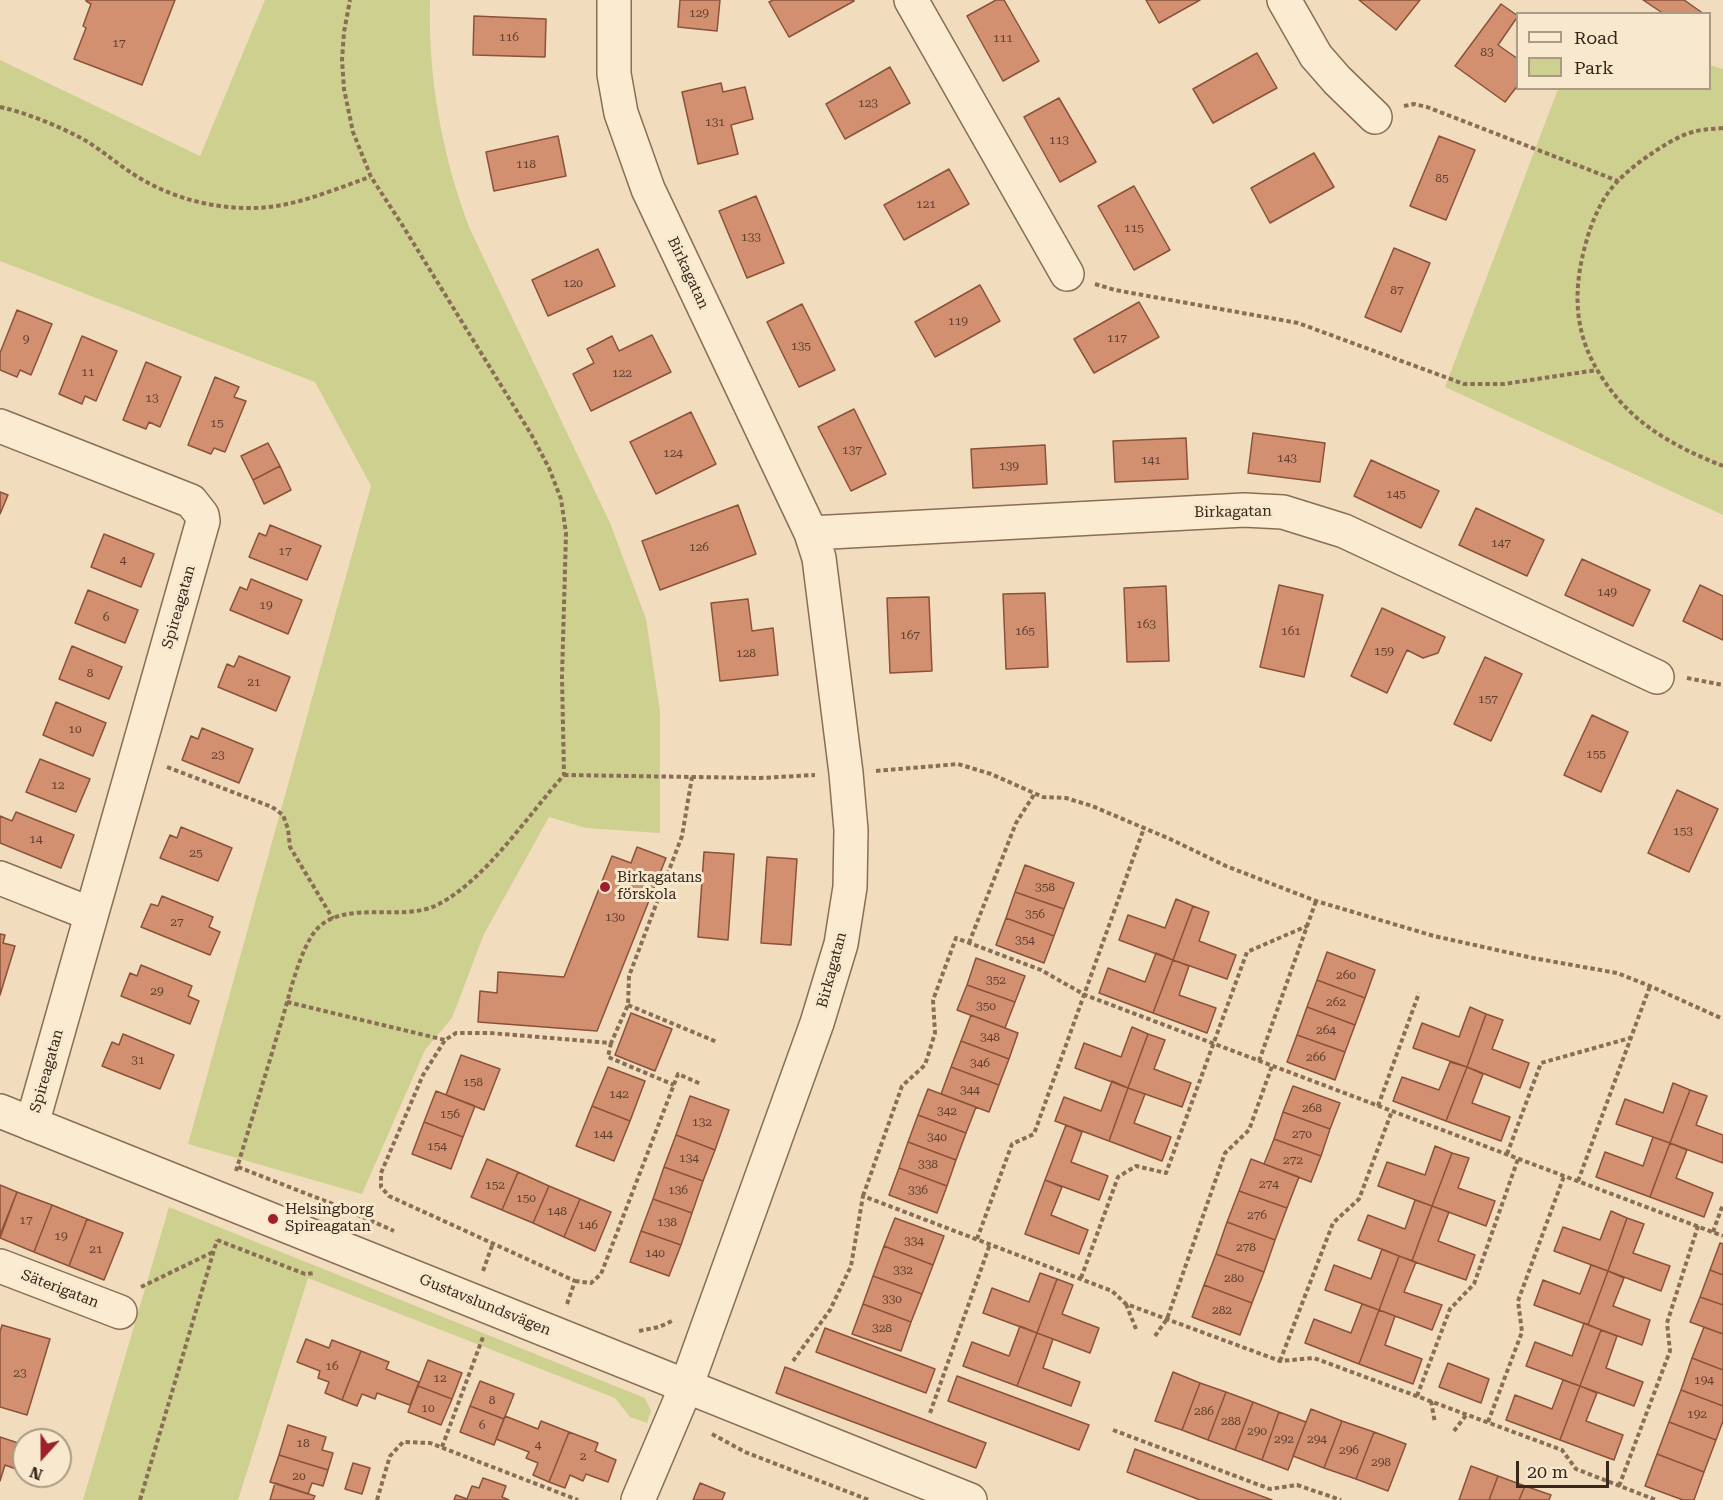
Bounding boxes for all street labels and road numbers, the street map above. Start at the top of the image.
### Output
street label: Birkagatan [663,234,713,312]
street label: Birkagatan [1194,502,1272,522]
street label: Spireagatan [159,563,199,651]
street label: Birkagatan [813,930,851,1010]
street label: Spireagatan [27,1027,67,1115]
street label: Säterigatan [19,1266,101,1312]
street label: Gustavslundsvägen [417,1270,553,1340]

